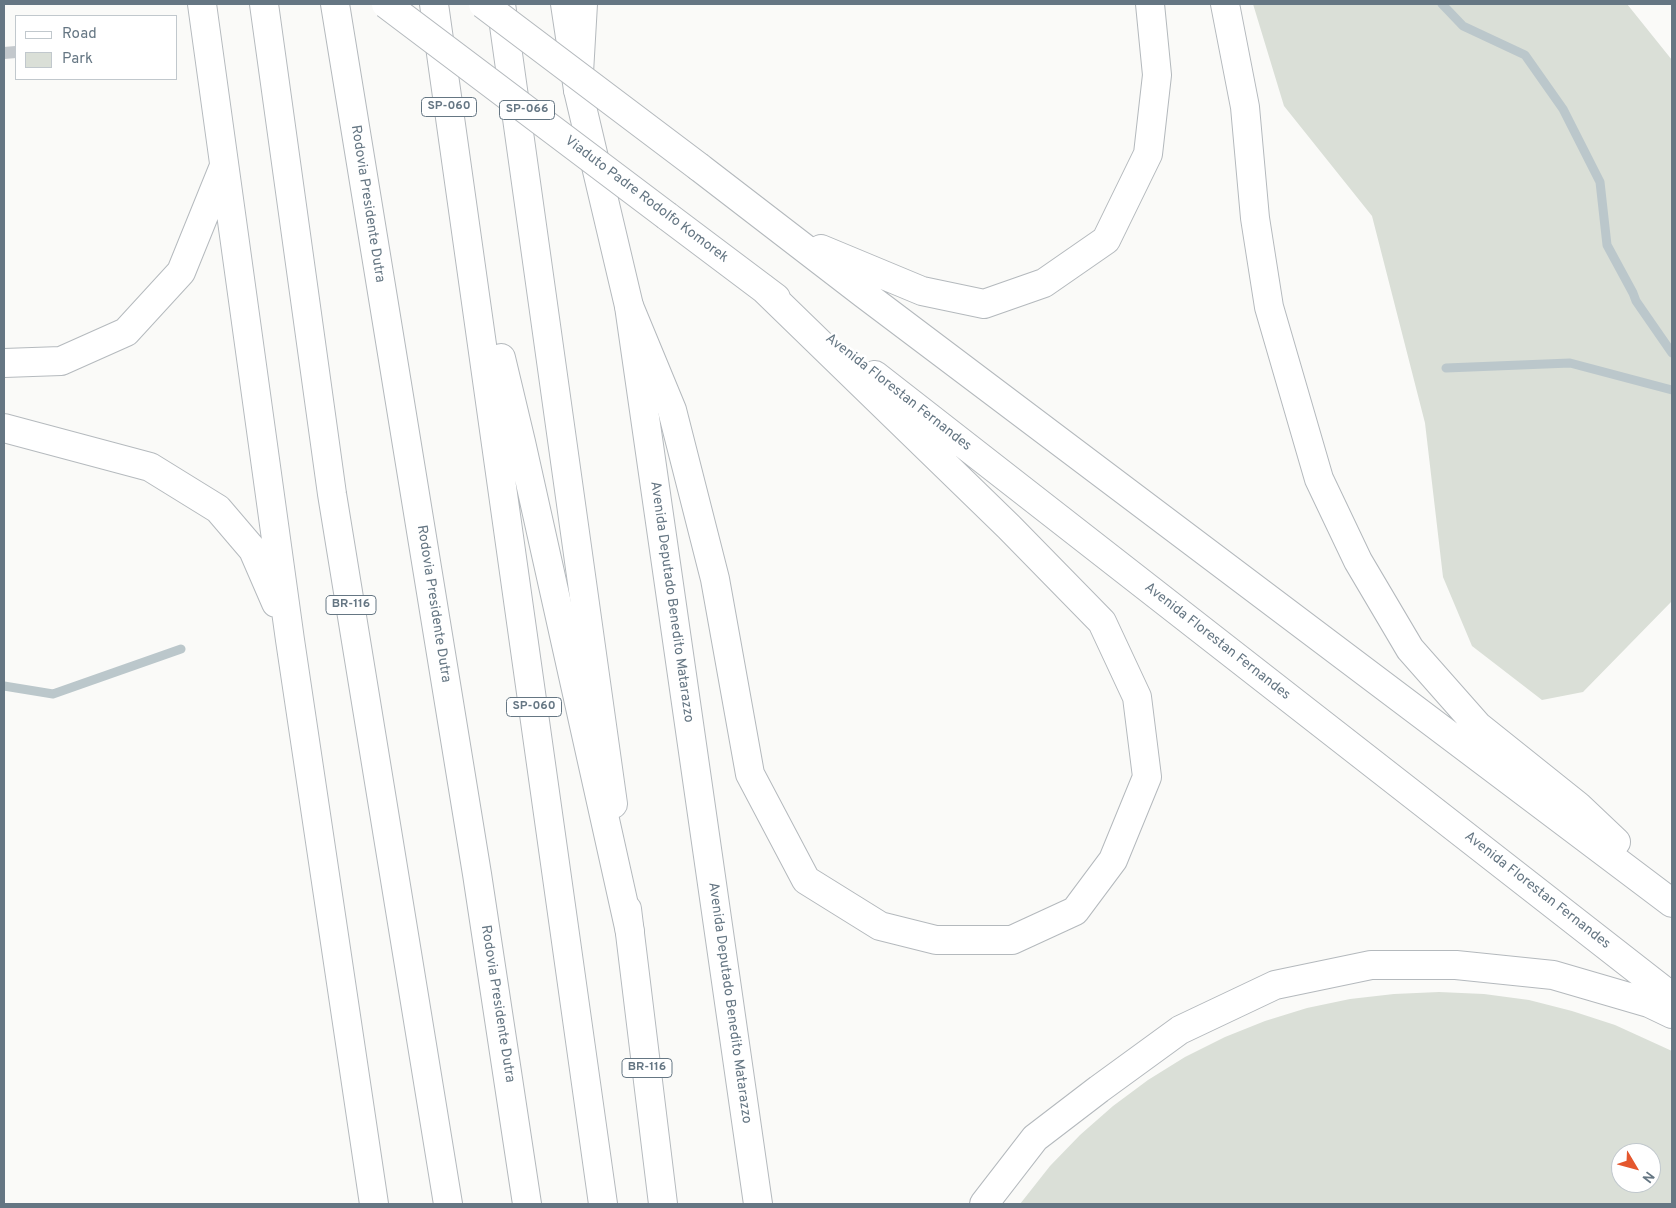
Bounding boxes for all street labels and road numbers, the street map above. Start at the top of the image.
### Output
road number: SP-060 [422,98,476,116]
road number: SP-066 [500,100,554,120]
street label: Rodovia Presidente Dutra [346,124,388,284]
street label: Viaduto Padre Rodolfo Komorek [561,133,731,267]
street label: Avenida Florestan Fernandes [822,331,974,455]
street label: Avenida Deputado Benedito Matarazzo [646,480,696,724]
street label: Rodovia Presidente Dutra [412,524,454,684]
street label: Avenida Florestan Fernandes [1141,580,1293,704]
road number: BR-116 [326,596,376,614]
road number: SP-060 [506,698,562,716]
street label: Avenida Florestan Fernandes [1461,829,1613,953]
street label: Avenida Deputado Benedito Matarazzo [704,881,754,1125]
street label: Rodovia Presidente Dutra [476,924,518,1084]
road number: BR-116 [622,1058,672,1078]

